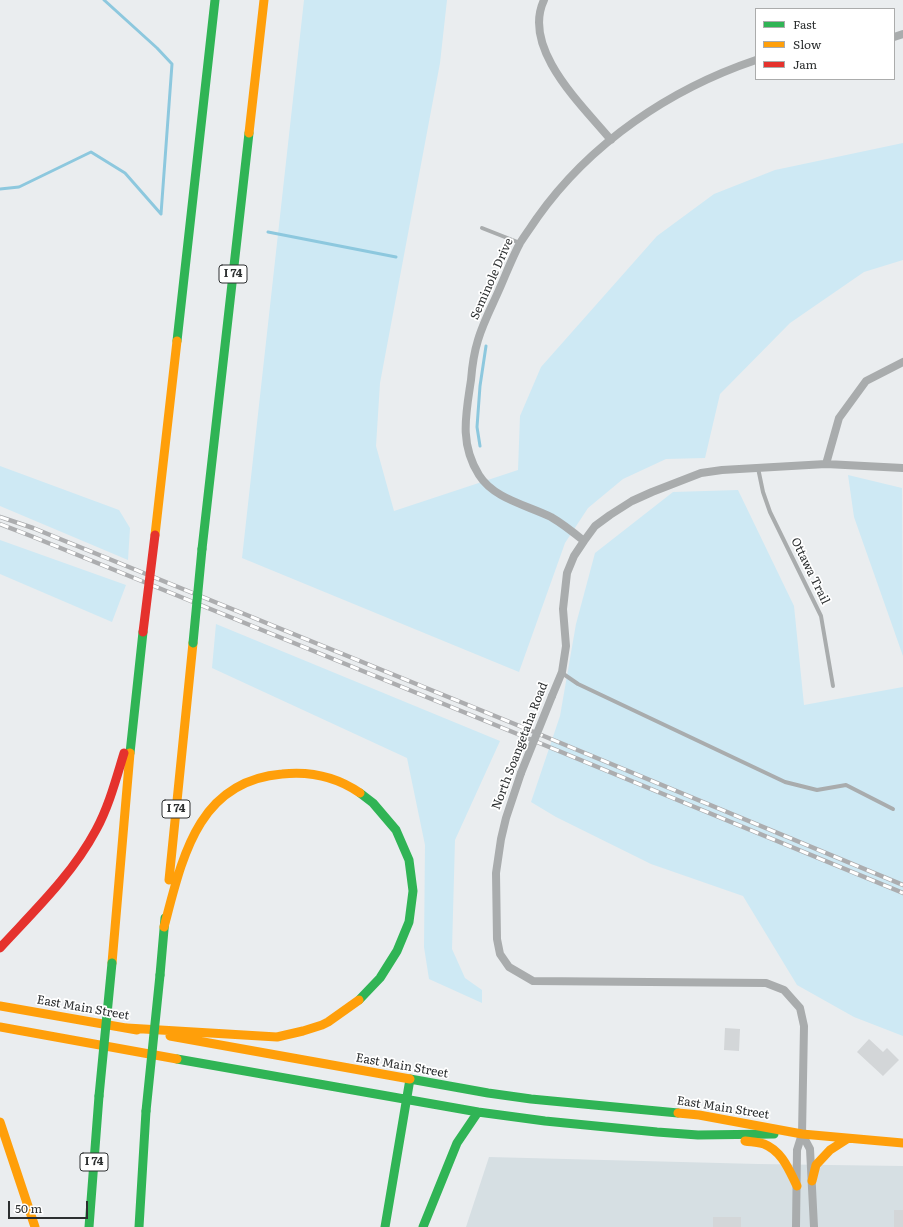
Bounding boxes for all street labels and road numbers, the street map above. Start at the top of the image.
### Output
street label: Seminole Drive [468,236,516,322]
road number: I 74 [219,265,247,283]
street label: Ottawa Trail [788,535,832,607]
street label: North Soangetaha Road [489,680,551,812]
road number: I 74 [162,800,190,818]
street label: East Main Street [36,993,130,1023]
street label: East Main Street [355,1051,449,1081]
street label: East Main Street [676,1094,770,1122]
road number: I 74 [80,1153,108,1171]

